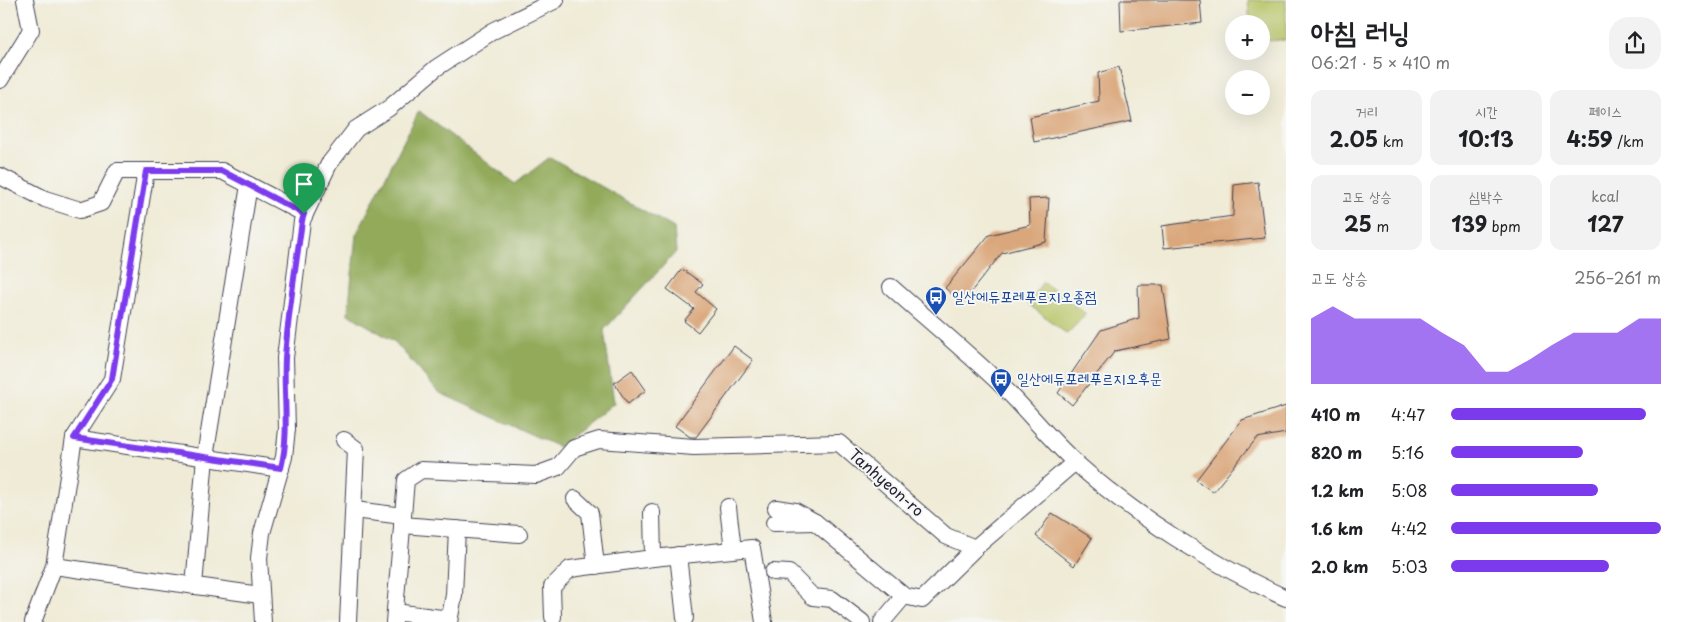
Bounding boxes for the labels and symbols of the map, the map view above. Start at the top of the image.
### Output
pin [283,163,325,214]
place label: 일산에듀포레푸르지오종점 [952,284,1097,307]
bus stop icon: 일산에듀포레푸르지오종점 [924,285,948,316]
place label: 일산에듀포레푸르지오후문 [1017,366,1162,389]
bus stop icon: 일산에듀포레푸르지오후문 [989,367,1013,398]
street label: Tanhyeon-ro [844,443,930,521]

